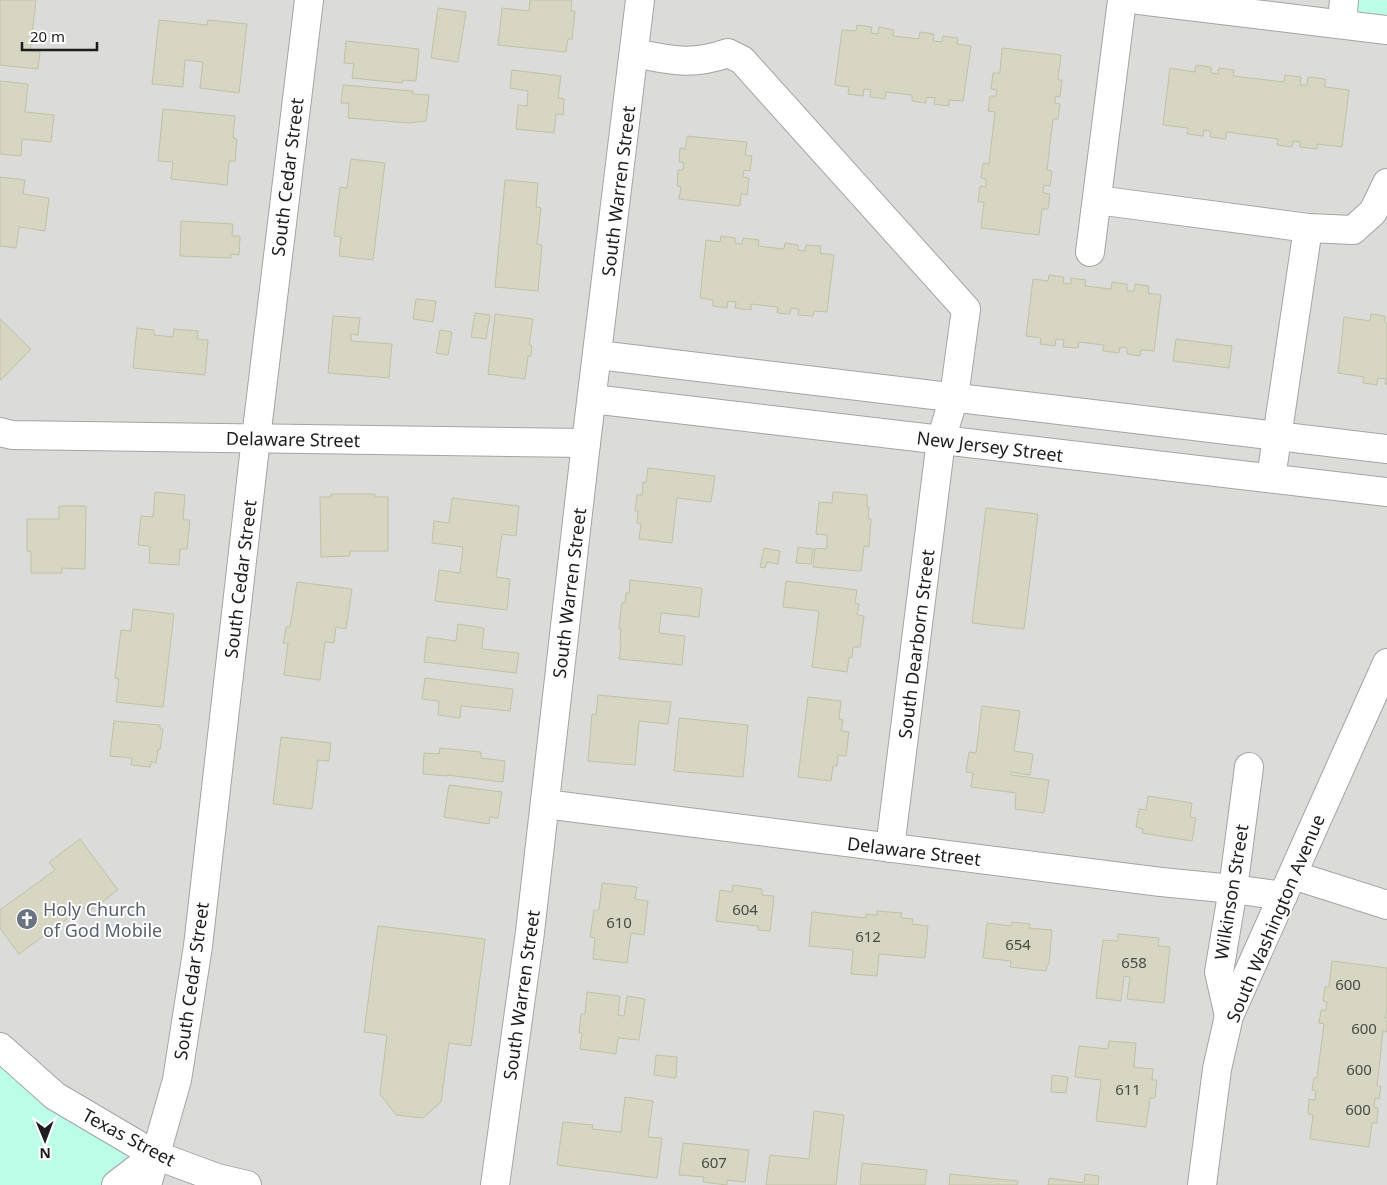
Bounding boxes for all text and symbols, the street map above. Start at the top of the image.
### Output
scale bar [22,20,98,52]
text: 20 m [30,26,65,46]
street label: South Cedar Street [265,96,309,258]
street label: South Warren Street [596,104,640,278]
street label: New Jersey Street [915,425,1065,467]
street label: Delaware Street [226,426,361,452]
street label: South Cedar Street [218,498,262,660]
street label: South Warren Street [547,506,591,680]
street label: South Dearborn Street [892,548,940,740]
street label: South Washington Avenue [1220,810,1330,1026]
street label: Wilkinson Street [1208,822,1254,962]
street label: Delaware Street [846,831,983,871]
place label: Holy Church of God Mobile [43,897,162,942]
house number: 604 [732,899,758,919]
street label: South Cedar Street [168,900,214,1062]
church icon: Holy Church of God Mobile [15,907,39,931]
street label: South Warren Street [497,908,545,1082]
house number: 610 [606,912,632,932]
house number: 612 [855,926,881,946]
house number: 654 [1005,934,1031,954]
house number: 658 [1121,952,1147,972]
house number: 600 [1335,974,1361,994]
house number: 600 [1351,1018,1377,1038]
house number: 600 [1346,1059,1372,1079]
house number: 611 [1115,1079,1141,1099]
house number: 600 [1345,1099,1371,1119]
street label: Texas Street [78,1103,180,1172]
north arrow [20,1115,70,1165]
text: N [39,1144,51,1163]
house number: 607 [701,1152,727,1172]

